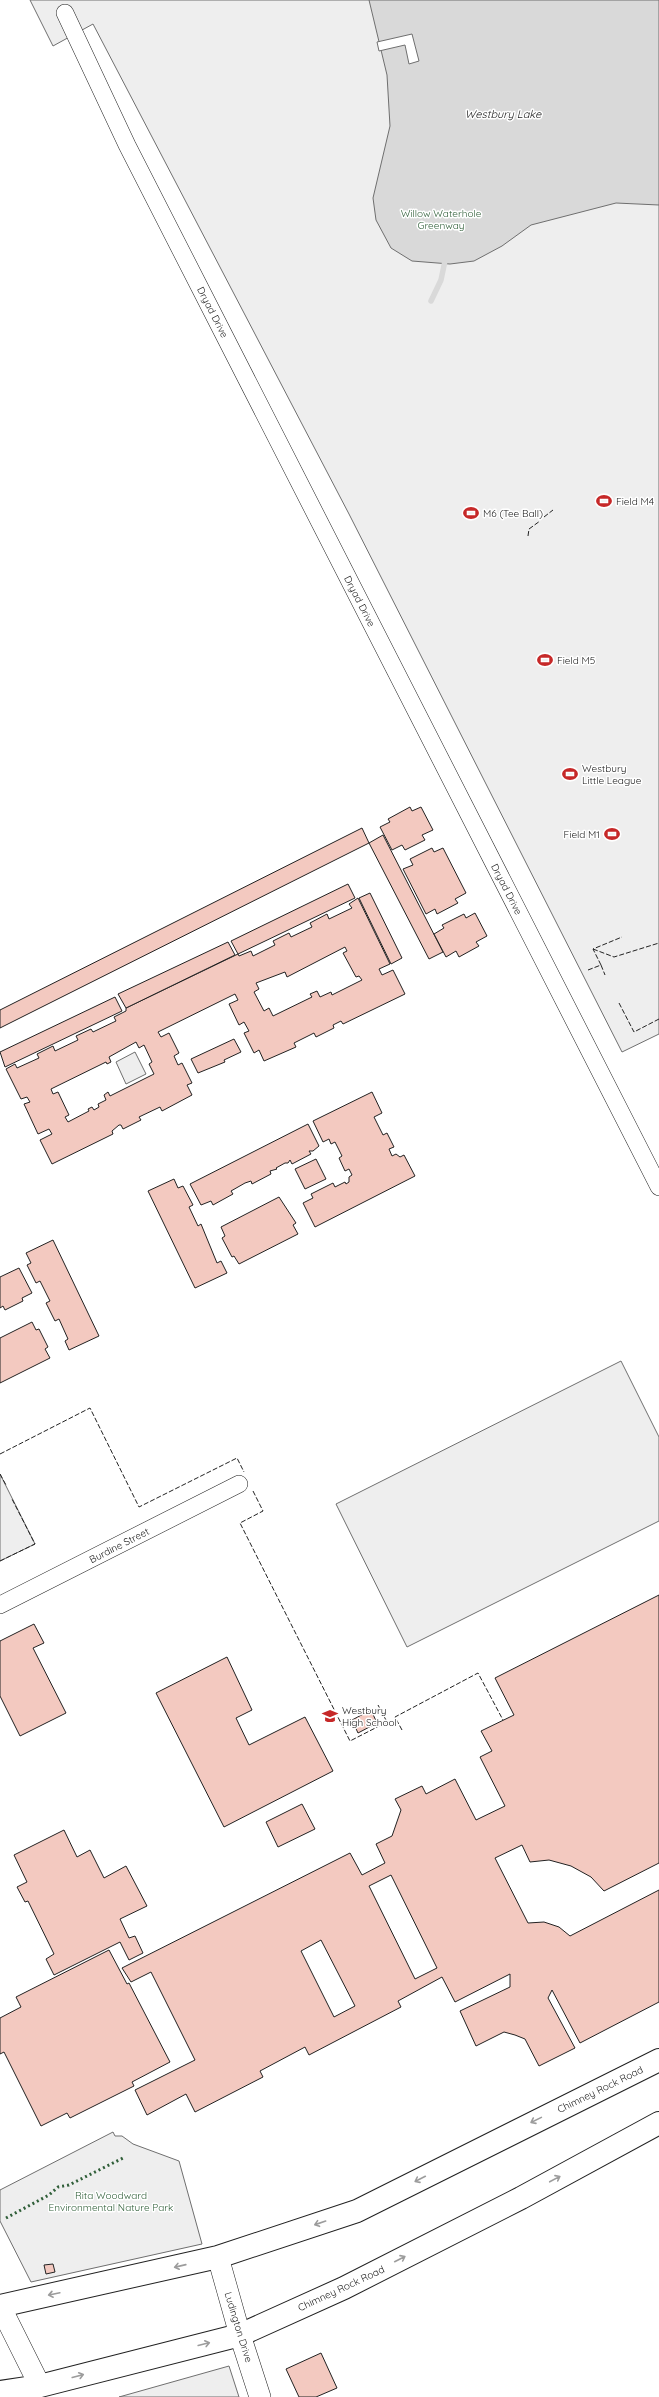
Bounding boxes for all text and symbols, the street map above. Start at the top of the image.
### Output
water label: Westbury Lake [465,107,542,121]
park label: Willow Waterhole Greenway [401,207,482,232]
street label: Dryad Drive [194,284,231,340]
sports icon: Field M4 [595,492,613,510]
place label: Field M4 [616,495,654,508]
sports icon: M6 (Tee Ball) [462,504,480,522]
place label: M6 (Tee Ball) [483,507,543,520]
street label: Dryad Drive [341,573,378,629]
sports icon: Field M5 [536,651,554,669]
place label: Field M5 [557,654,595,667]
place label: Westbury Little League [582,762,642,787]
sports icon: Westbury Little League [561,765,579,783]
sports icon: Field M1 [603,825,621,843]
place label: Field M1 [564,828,600,841]
street label: Dryad Drive [488,861,525,917]
street label: Burdine Street [87,1525,152,1566]
place label: Westbury High School [342,1704,397,1729]
school or university icon: Westbury High School [321,1707,339,1725]
street label: Chimney Rock Road [555,2063,645,2116]
one-way arrow [530,2117,542,2124]
one-way arrow [549,2175,561,2183]
one-way arrow [414,2176,426,2183]
park label: Rita Woodward Environmental Nature Park [49,2189,173,2214]
one-way arrow [313,2220,326,2227]
one-way arrow [394,2255,406,2262]
one-way arrow [174,2263,187,2270]
street label: Chimney Rock Road [296,2263,387,2314]
street label: Ludington Drive [222,2290,256,2364]
one-way arrow [47,2291,60,2299]
one-way arrow [197,2339,210,2347]
one-way arrow [71,2372,84,2380]

